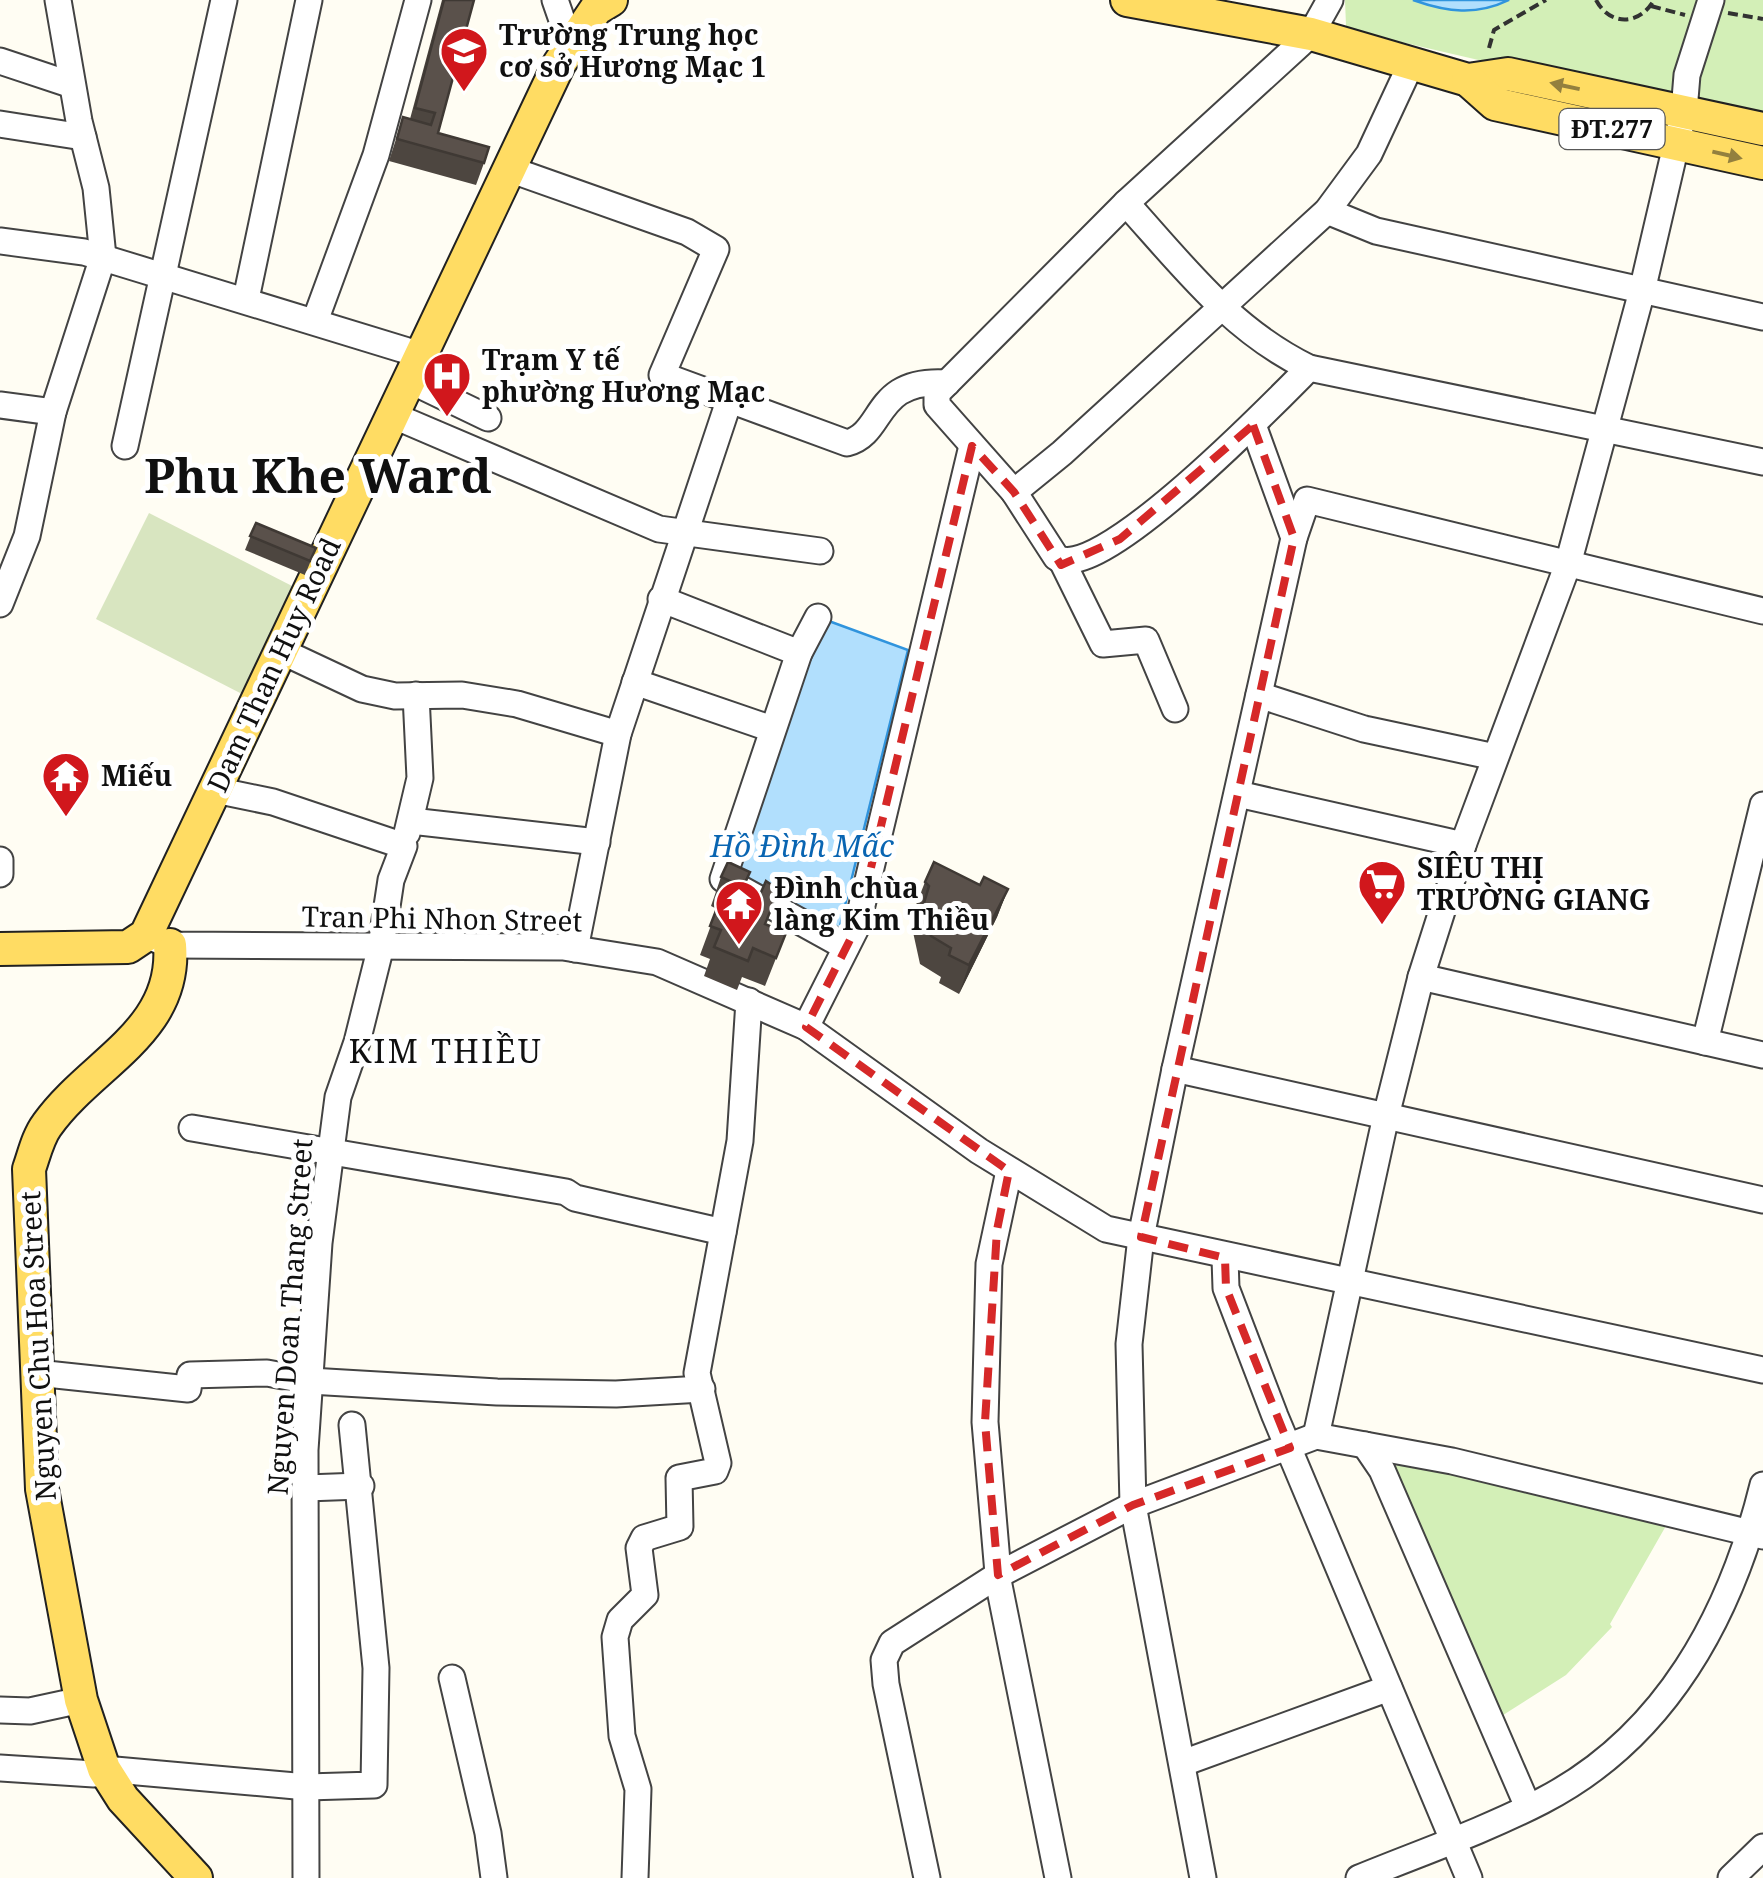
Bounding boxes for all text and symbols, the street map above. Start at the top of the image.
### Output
place label: Trường Trung học cơ sở Hương Mạc 1 [499,15,766,85]
school or university icon: Trường Trung học cơ sở Hương Mạc 1 [438,25,490,93]
one-way arrow [1549,78,1580,93]
road number: ĐT.277 [1560,109,1664,149]
one-way arrow [1712,148,1743,163]
place label: Trạm Y tế phường Hương Mạc [482,340,765,410]
hospital icon: Trạm Y tế phường Hương Mạc [421,350,473,418]
district label: Phu Khe Ward [144,442,492,507]
street label: Dam Than Huy Road [197,531,349,798]
temple icon: Miếu [40,750,92,818]
place label: Miếu [101,756,172,794]
water label: Hồ Đình Mấc [709,825,894,866]
place label: SIÊU THỊ TRƯỜNG GIANG [1417,848,1650,918]
supermarket icon: SIÊU THỊ TRƯỜNG GIANG [1356,858,1408,926]
place label: Đình chùa làng Kim Thiều [774,868,989,938]
temple icon: Đình chùa làng Kim Thiều [713,878,765,946]
street label: Tran Phi Nhon Street [301,897,583,939]
district label: KIM THIỀU [349,1029,543,1072]
street label: Nguyen Doan Thang Street [258,1137,320,1496]
street label: Nguyen Chu Hoa Street [10,1190,64,1502]

